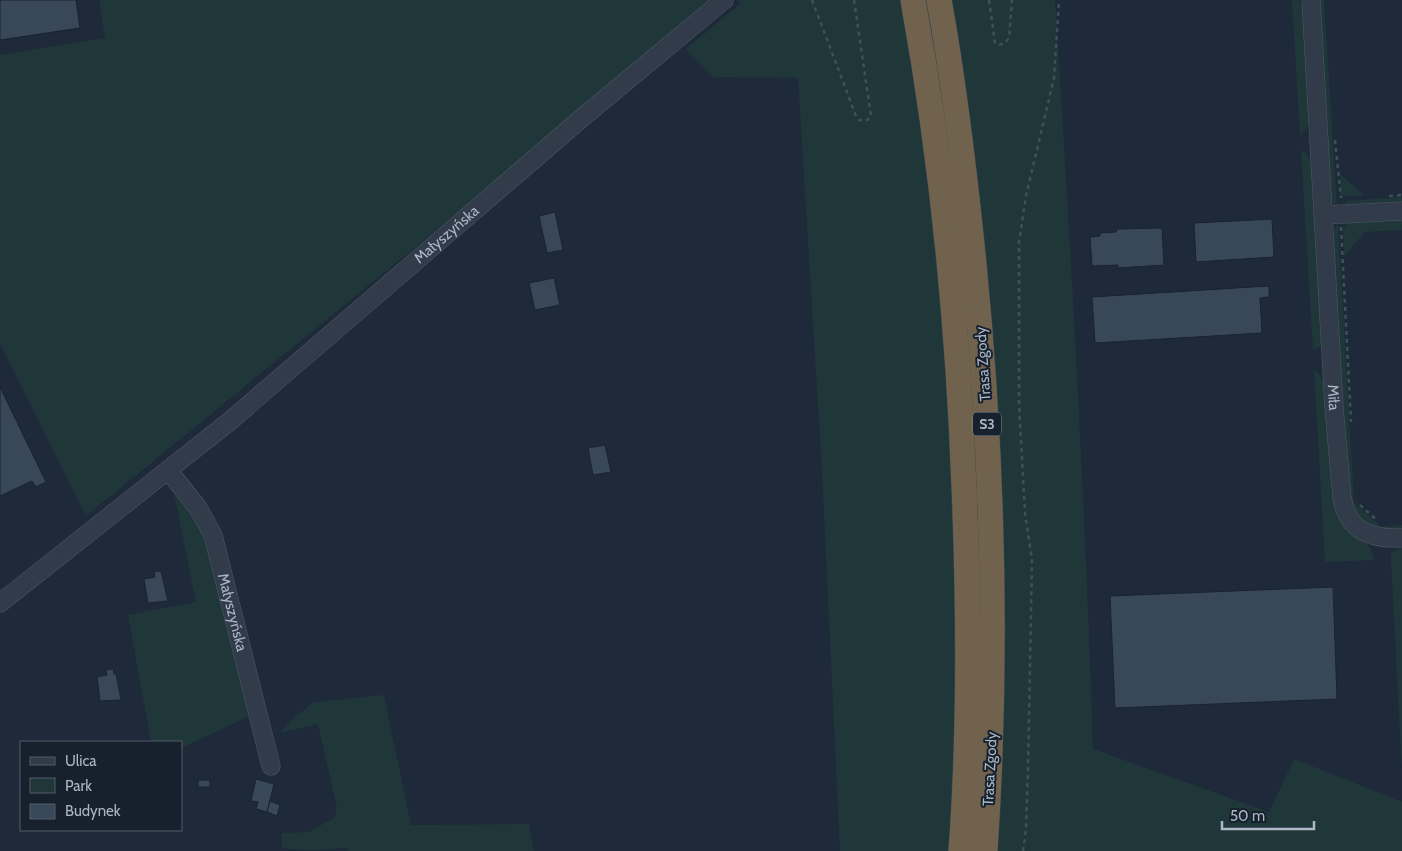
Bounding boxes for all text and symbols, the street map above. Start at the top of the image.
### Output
street label: Małyszyńska [410,201,483,267]
street label: Trasa Zgody [971,326,995,402]
street label: Miła [1324,384,1343,412]
road number: S3 [973,412,1001,436]
street label: Małyszyńska [214,571,251,654]
street label: Trasa Zgody [979,731,1001,807]
legend [20,741,182,831]
text: Ulica [65,752,97,770]
text: Park [65,777,92,795]
scale bar [1222,798,1314,830]
text: Budynek [65,802,121,820]
text: 50 m [1230,807,1265,825]

